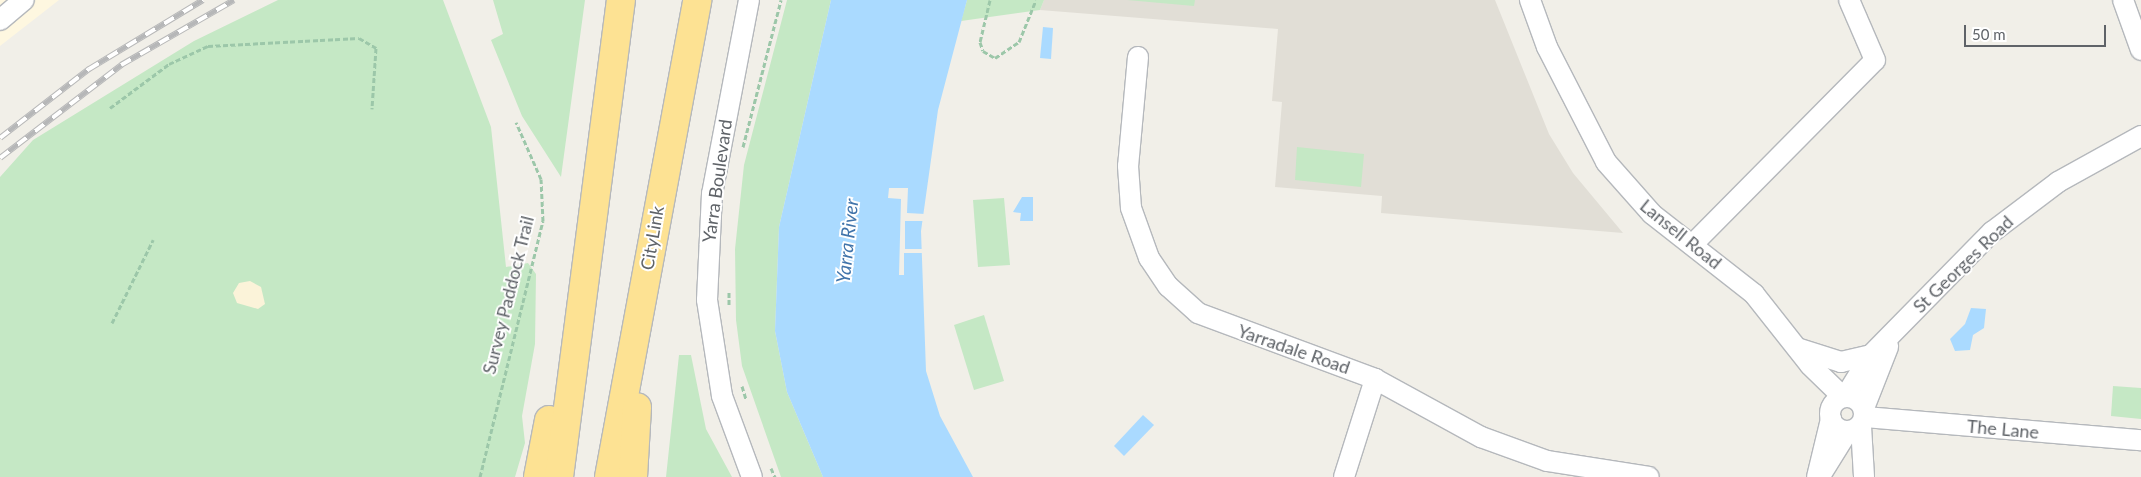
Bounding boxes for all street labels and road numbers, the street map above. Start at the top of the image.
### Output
street label: Yarra Boulevard [698,118,736,244]
street label: Lansell Road [1636,195,1726,273]
street label: CityLink [636,204,668,272]
street label: St Georges Road [1909,211,2017,317]
street label: Survey Paddock Trail [478,213,538,377]
street label: Yarradale Road [1235,320,1353,378]
street label: The Lane [1966,415,2040,443]

